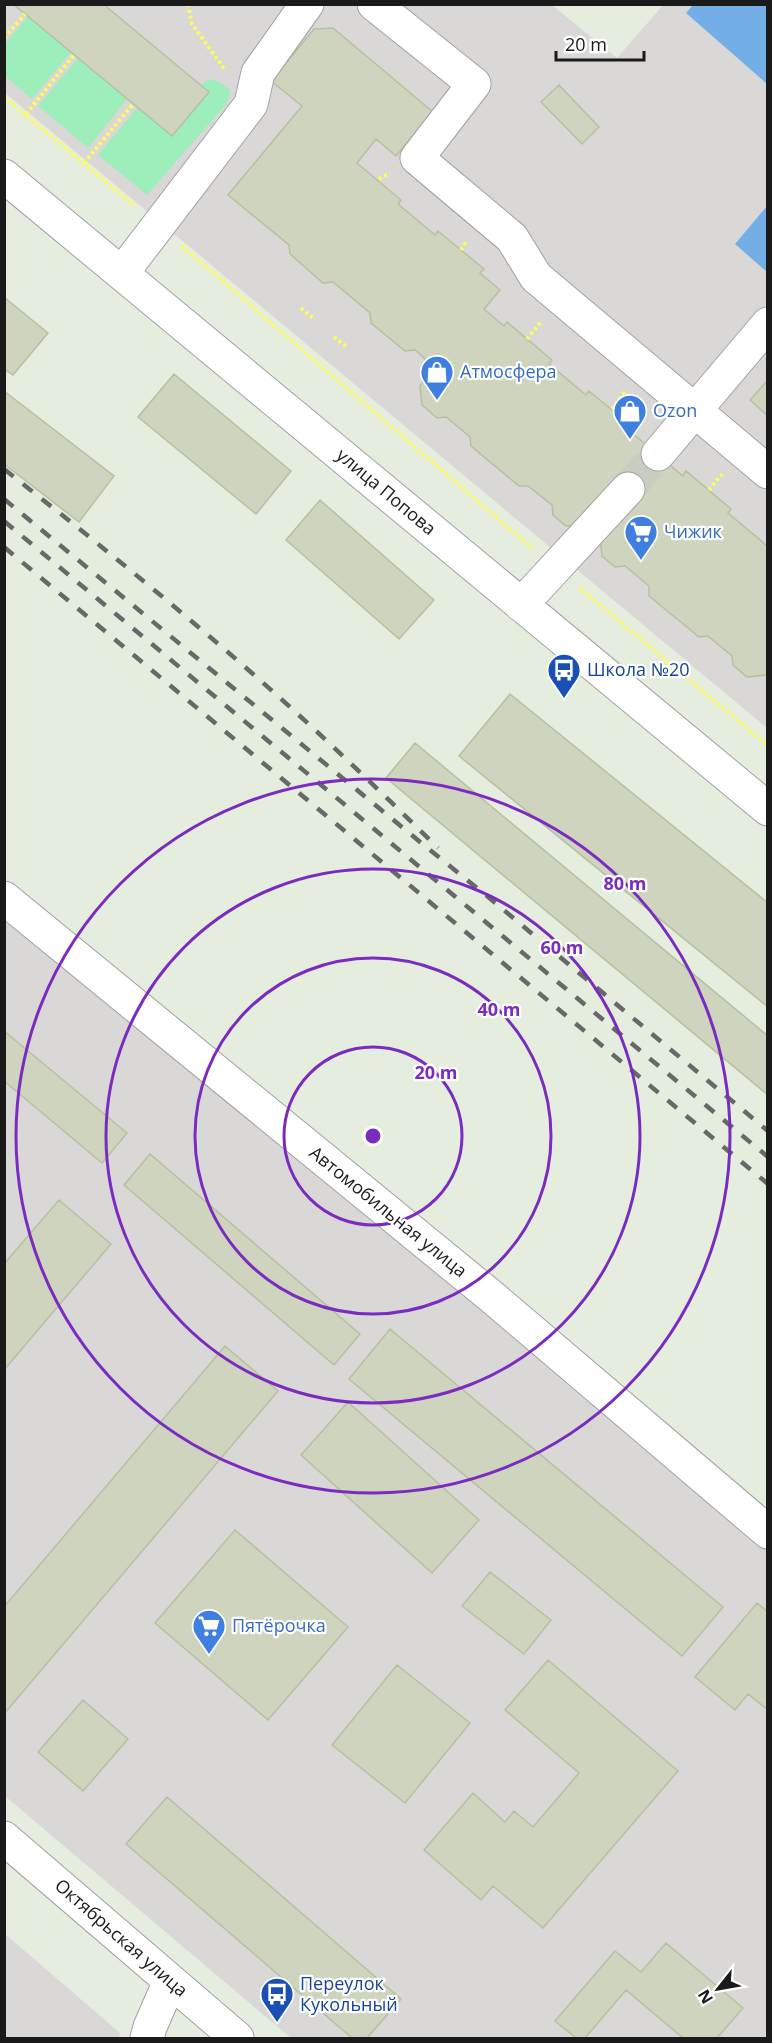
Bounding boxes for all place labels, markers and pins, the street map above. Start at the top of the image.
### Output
shop icon: Атмосфера [419,354,455,401]
place label: Атмосфера [460,359,557,383]
shop icon: Ozon [612,393,648,440]
place label: Ozon [653,398,697,422]
supermarket icon: Чижик [623,514,659,561]
place label: Чижик [664,519,723,543]
bus stop icon: Школа №20 [546,652,582,699]
place label: Школа №20 [587,657,690,681]
centre of rings [363,1126,383,1146]
supermarket icon: Пятёрочка [191,1608,227,1655]
place label: Пятёрочка [232,1613,326,1637]
place label: Переулок Кукольный [300,1971,398,2016]
bus stop icon: Переулок Кукольный [259,1976,295,2023]

